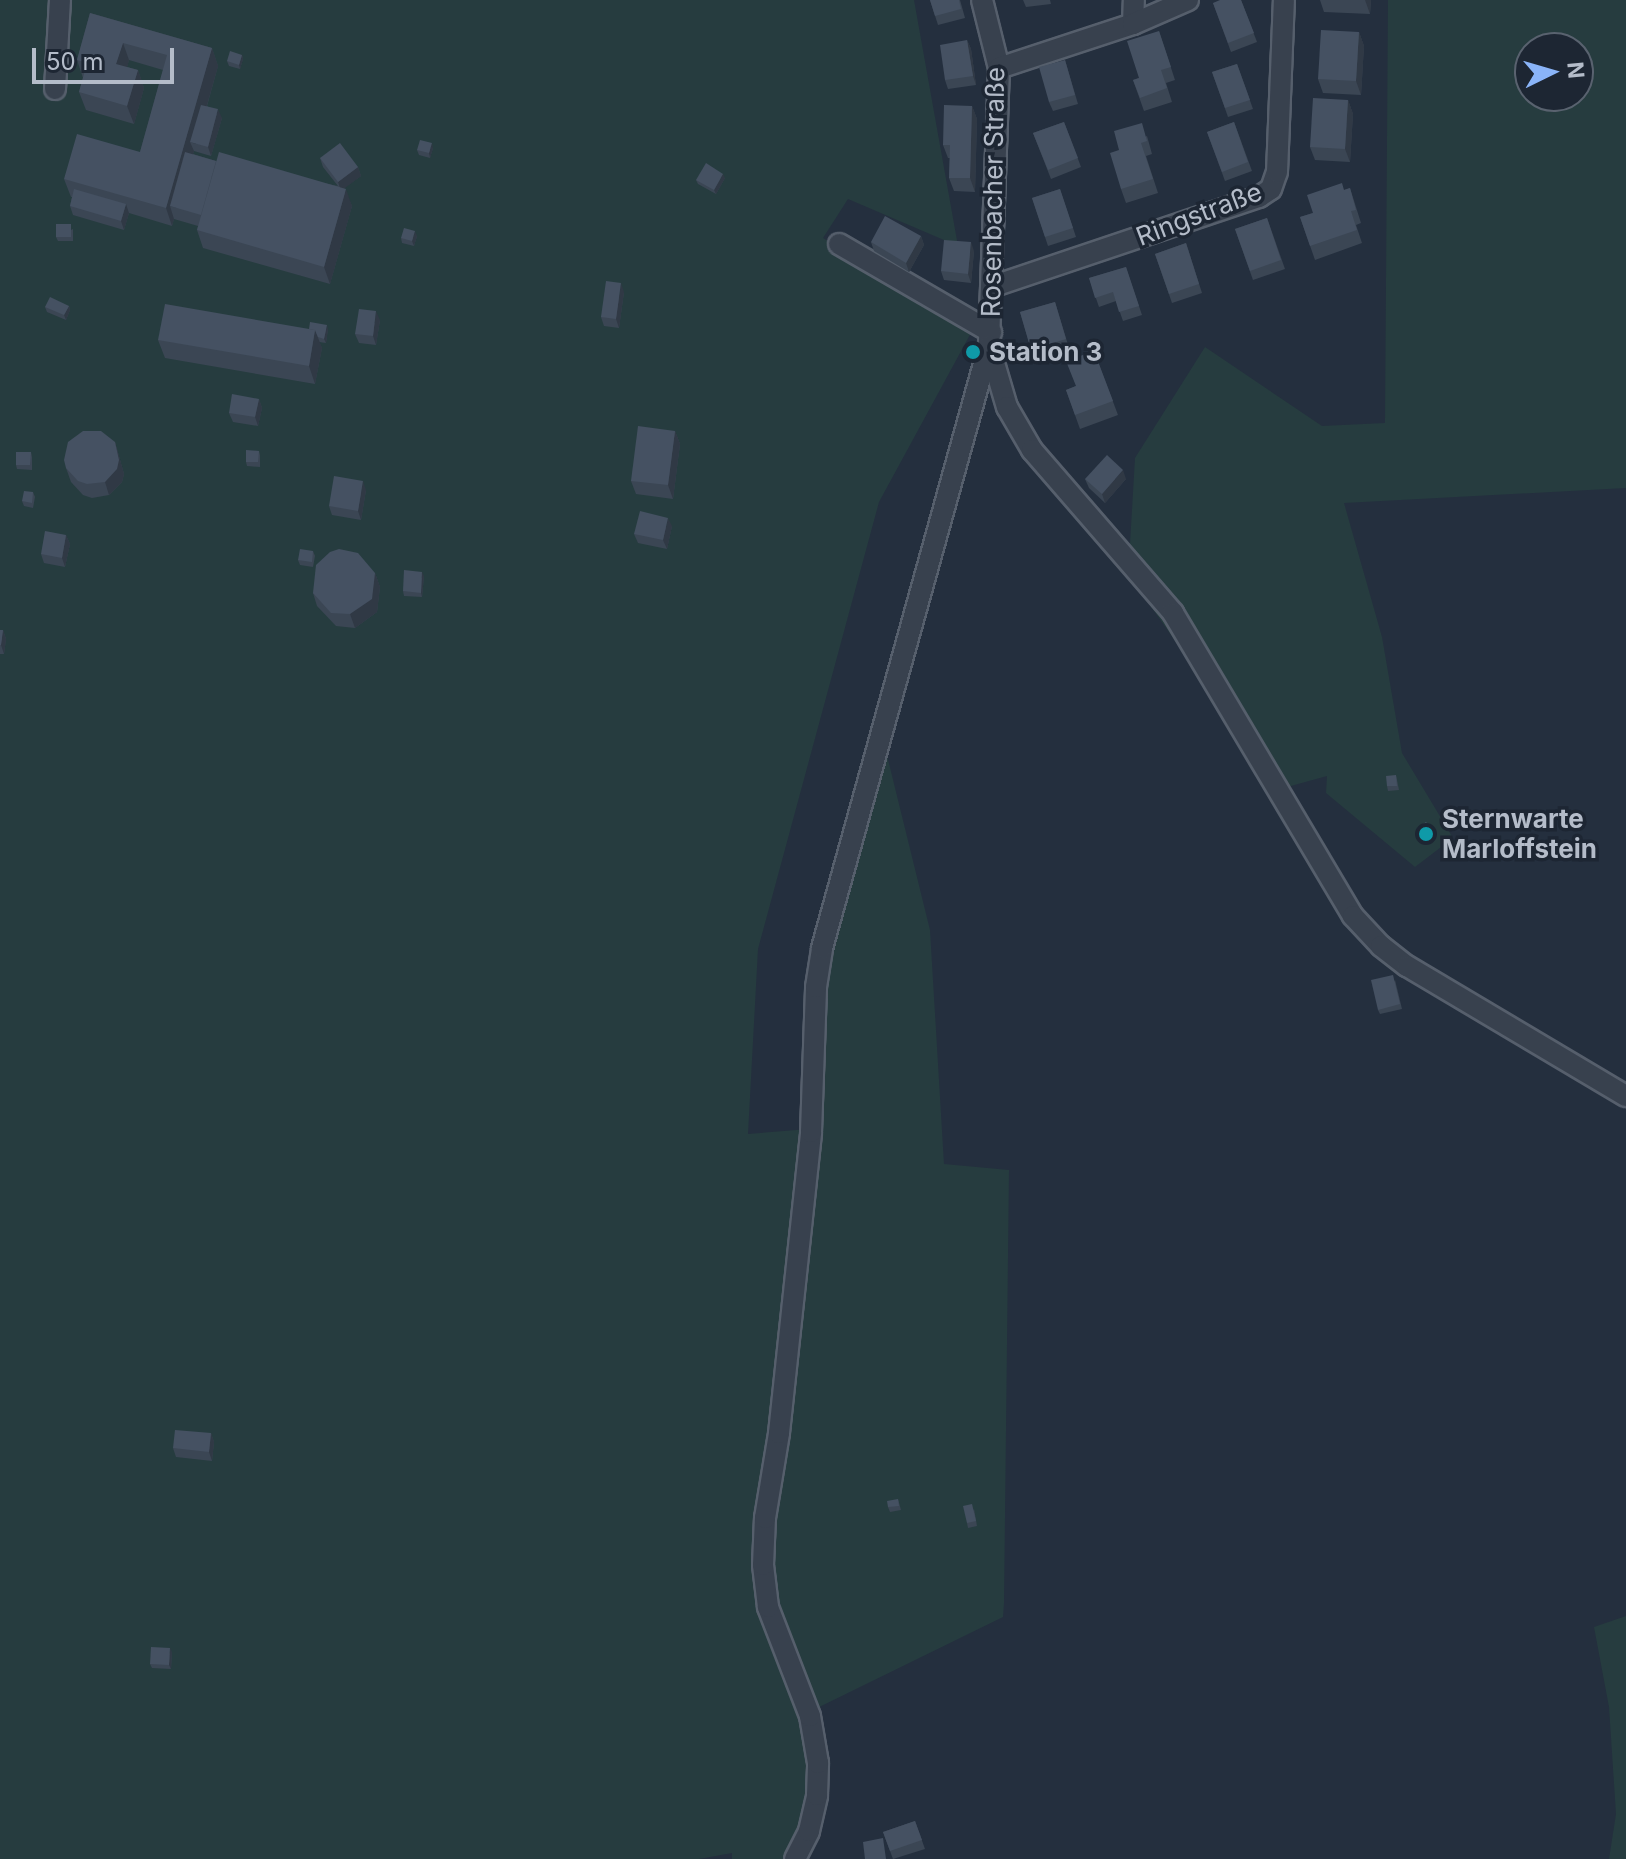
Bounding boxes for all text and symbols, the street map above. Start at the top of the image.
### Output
scale bar [36,32,178,82]
north arrow [1514,32,1594,112]
text: 50 m [46,47,104,76]
text: N [1562,61,1590,80]
street label: Rosenbacher Straße [975,67,1011,317]
street label: Ringstraße [1132,176,1266,252]
place label: Station 3 [989,336,1102,368]
marker: Station 3 [964,343,982,361]
place label: Sternwarte Marloffstein [1442,803,1597,864]
marker: Sternwarte Marloffstein [1417,825,1435,843]

